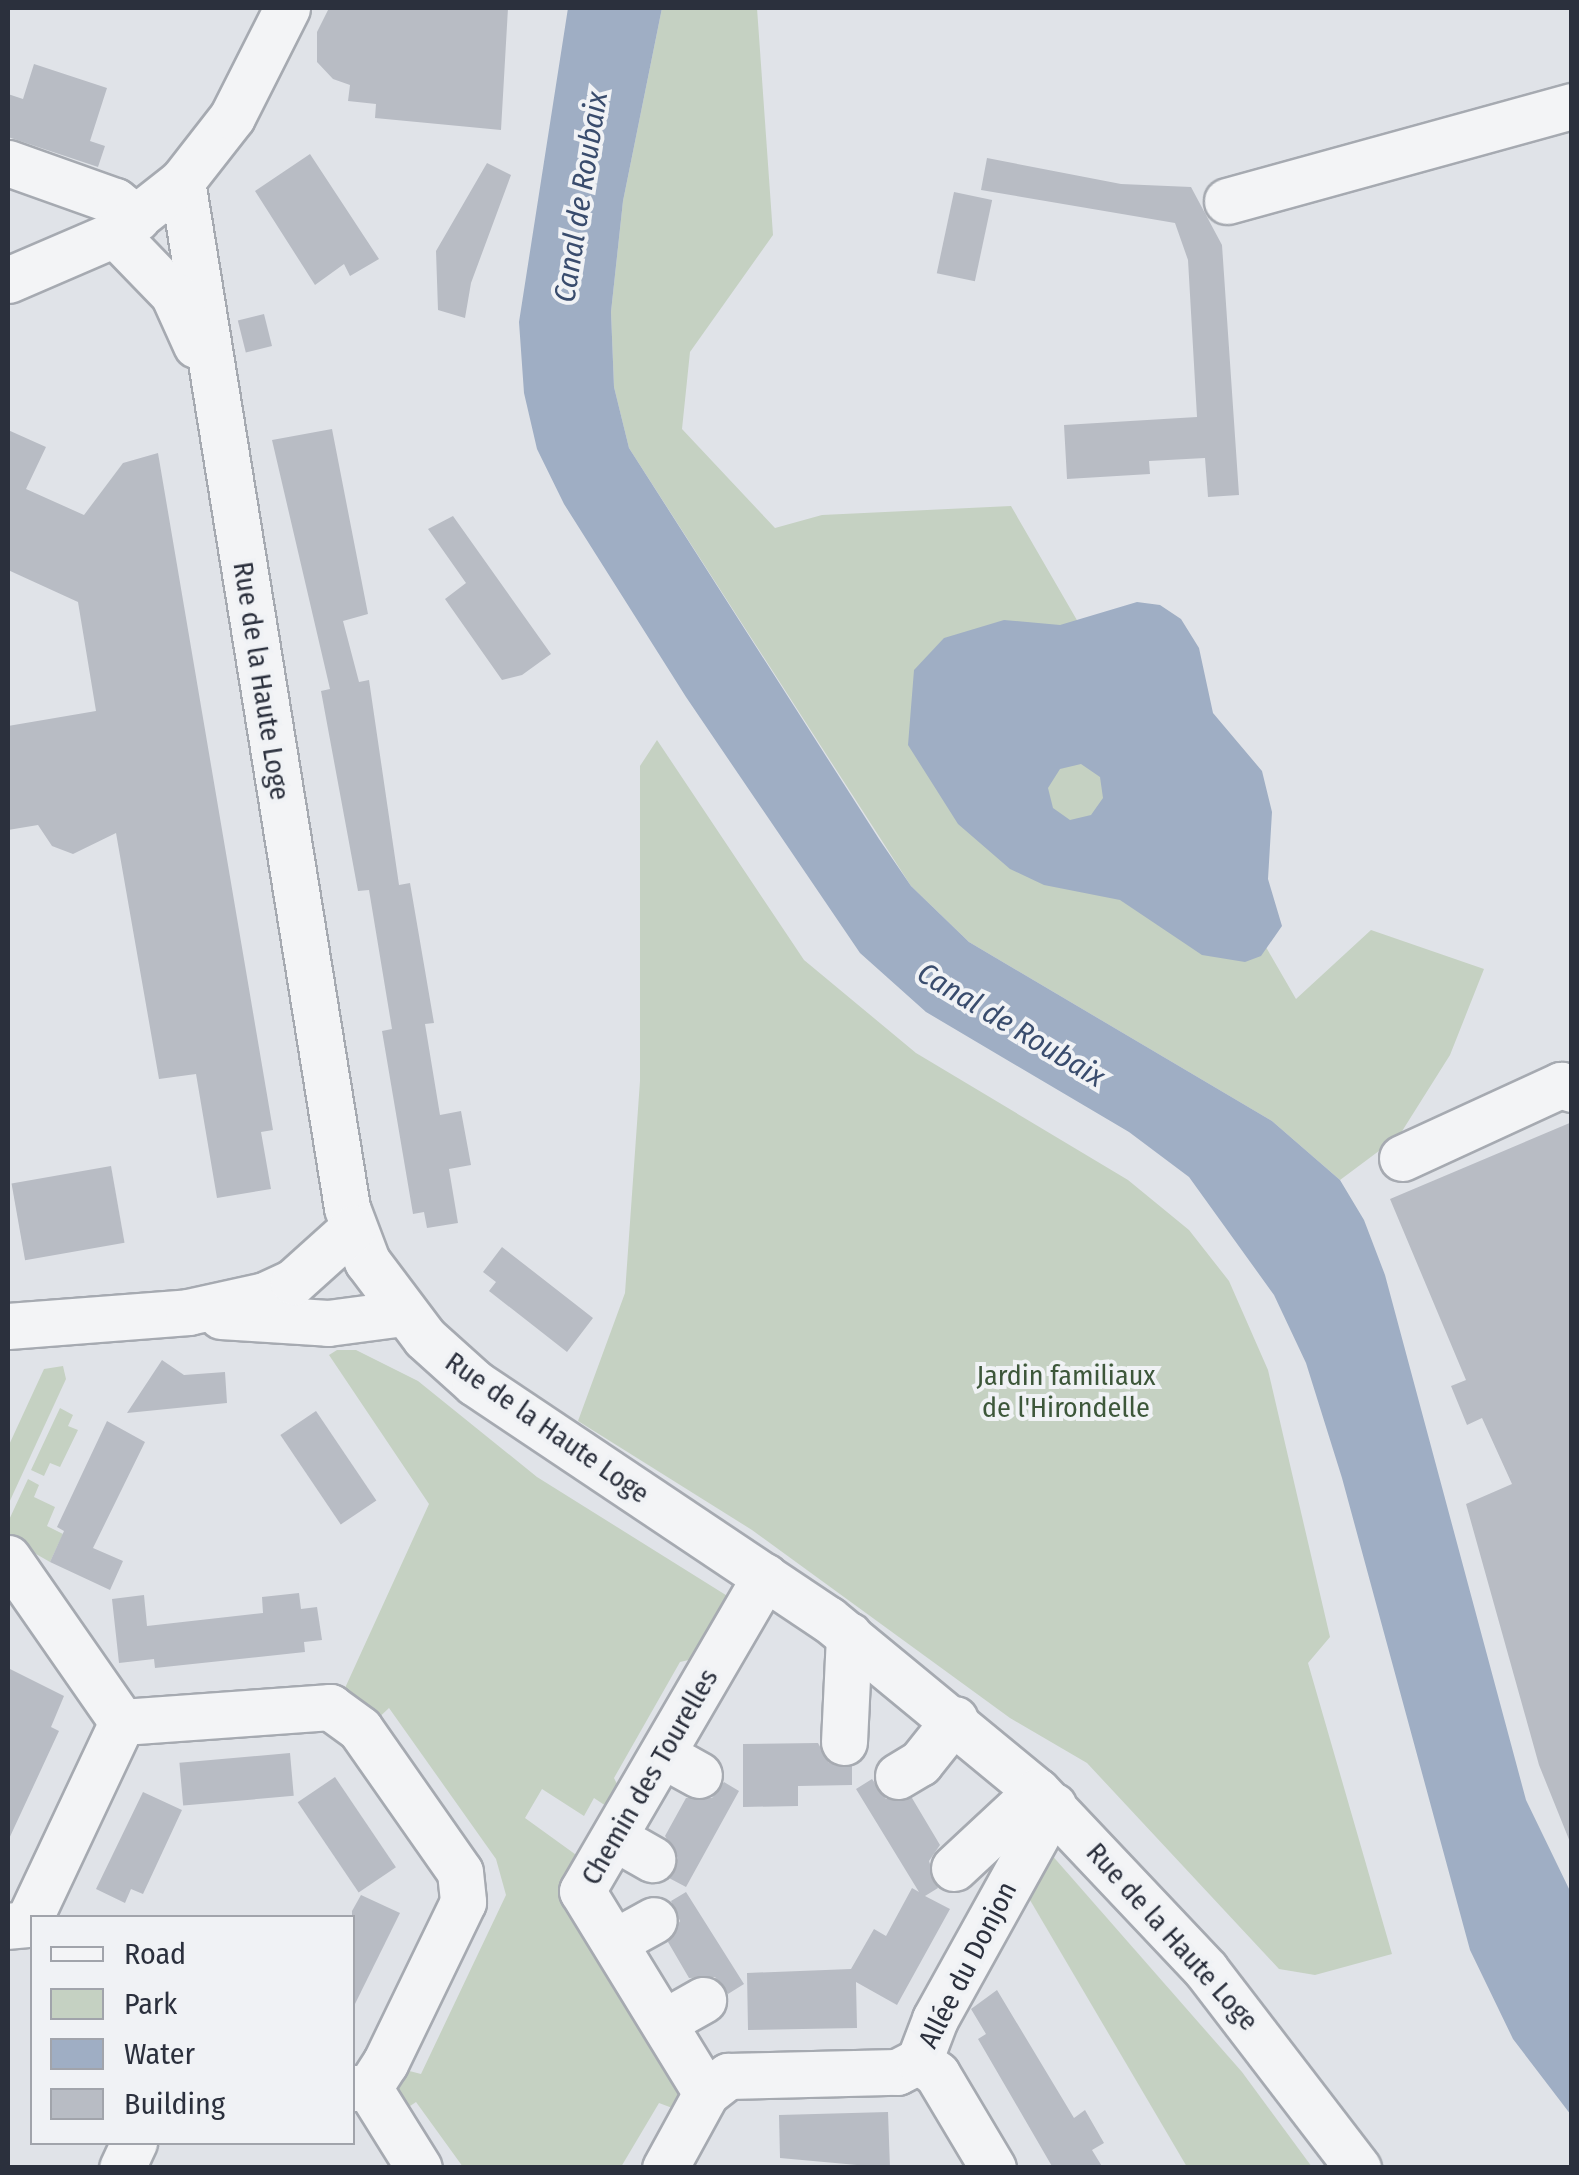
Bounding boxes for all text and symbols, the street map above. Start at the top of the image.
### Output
water label: Canal de Roubaix [547,89,615,305]
street label: Rue de la Haute Loge [226,559,296,803]
water label: Canal de Roubaix [911,955,1111,1095]
street label: Rue de la Haute Loge [439,1345,655,1511]
park label: Jardin familiaux de l'Hirondelle [976,1359,1156,1425]
street label: Chemin des Tourelles [574,1663,726,1891]
street label: Rue de la Haute Loge [1079,1836,1265,2038]
street label: Allée du Donjon [912,1876,1024,2054]
legend [30,1915,355,2145]
text: Road [124,1936,186,1972]
text: Park [124,1986,177,2022]
text: Water [124,2036,195,2072]
text: Building [124,2086,225,2122]

